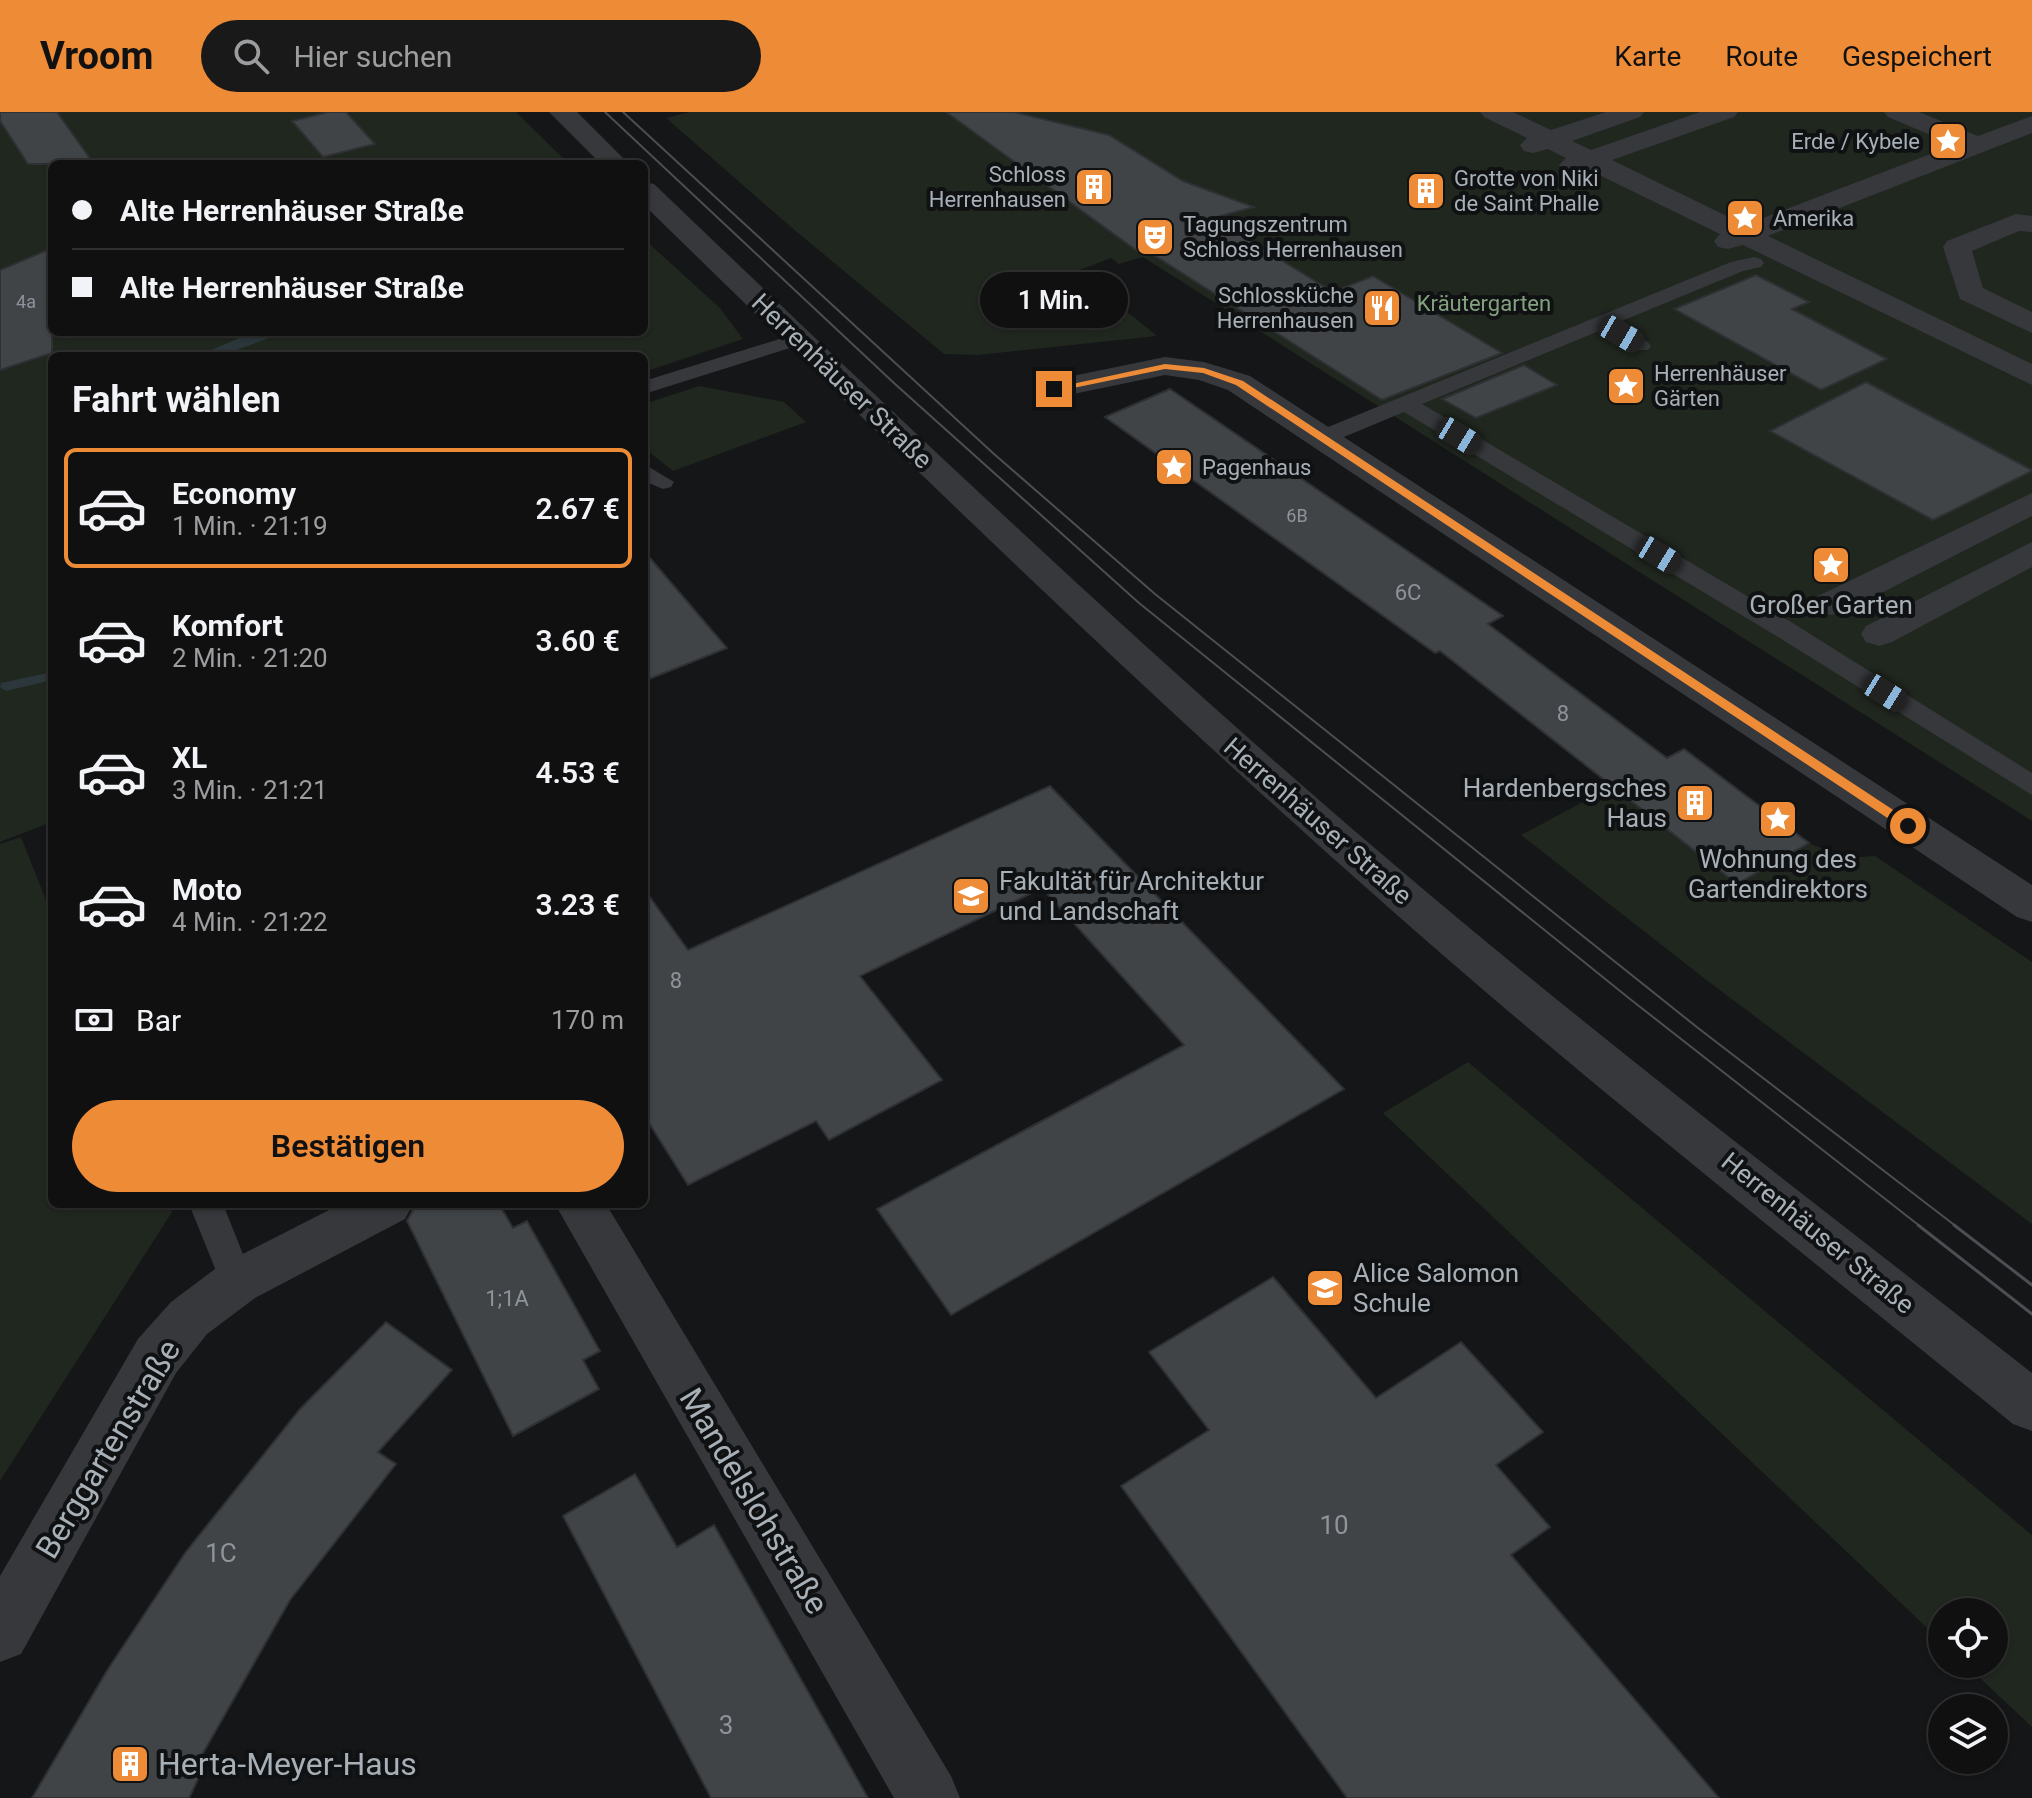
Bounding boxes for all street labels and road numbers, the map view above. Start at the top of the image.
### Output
street label: Herrenhäuser Straße [746,287,938,475]
street label: Herrenhäuser Straße [1218,731,1418,911]
street label: Herrenhäuser Straße [1716,1146,1920,1320]
street label: Berggartenstraße [28,1333,188,1565]
street label: Mandelslohstraße [672,1381,836,1621]

